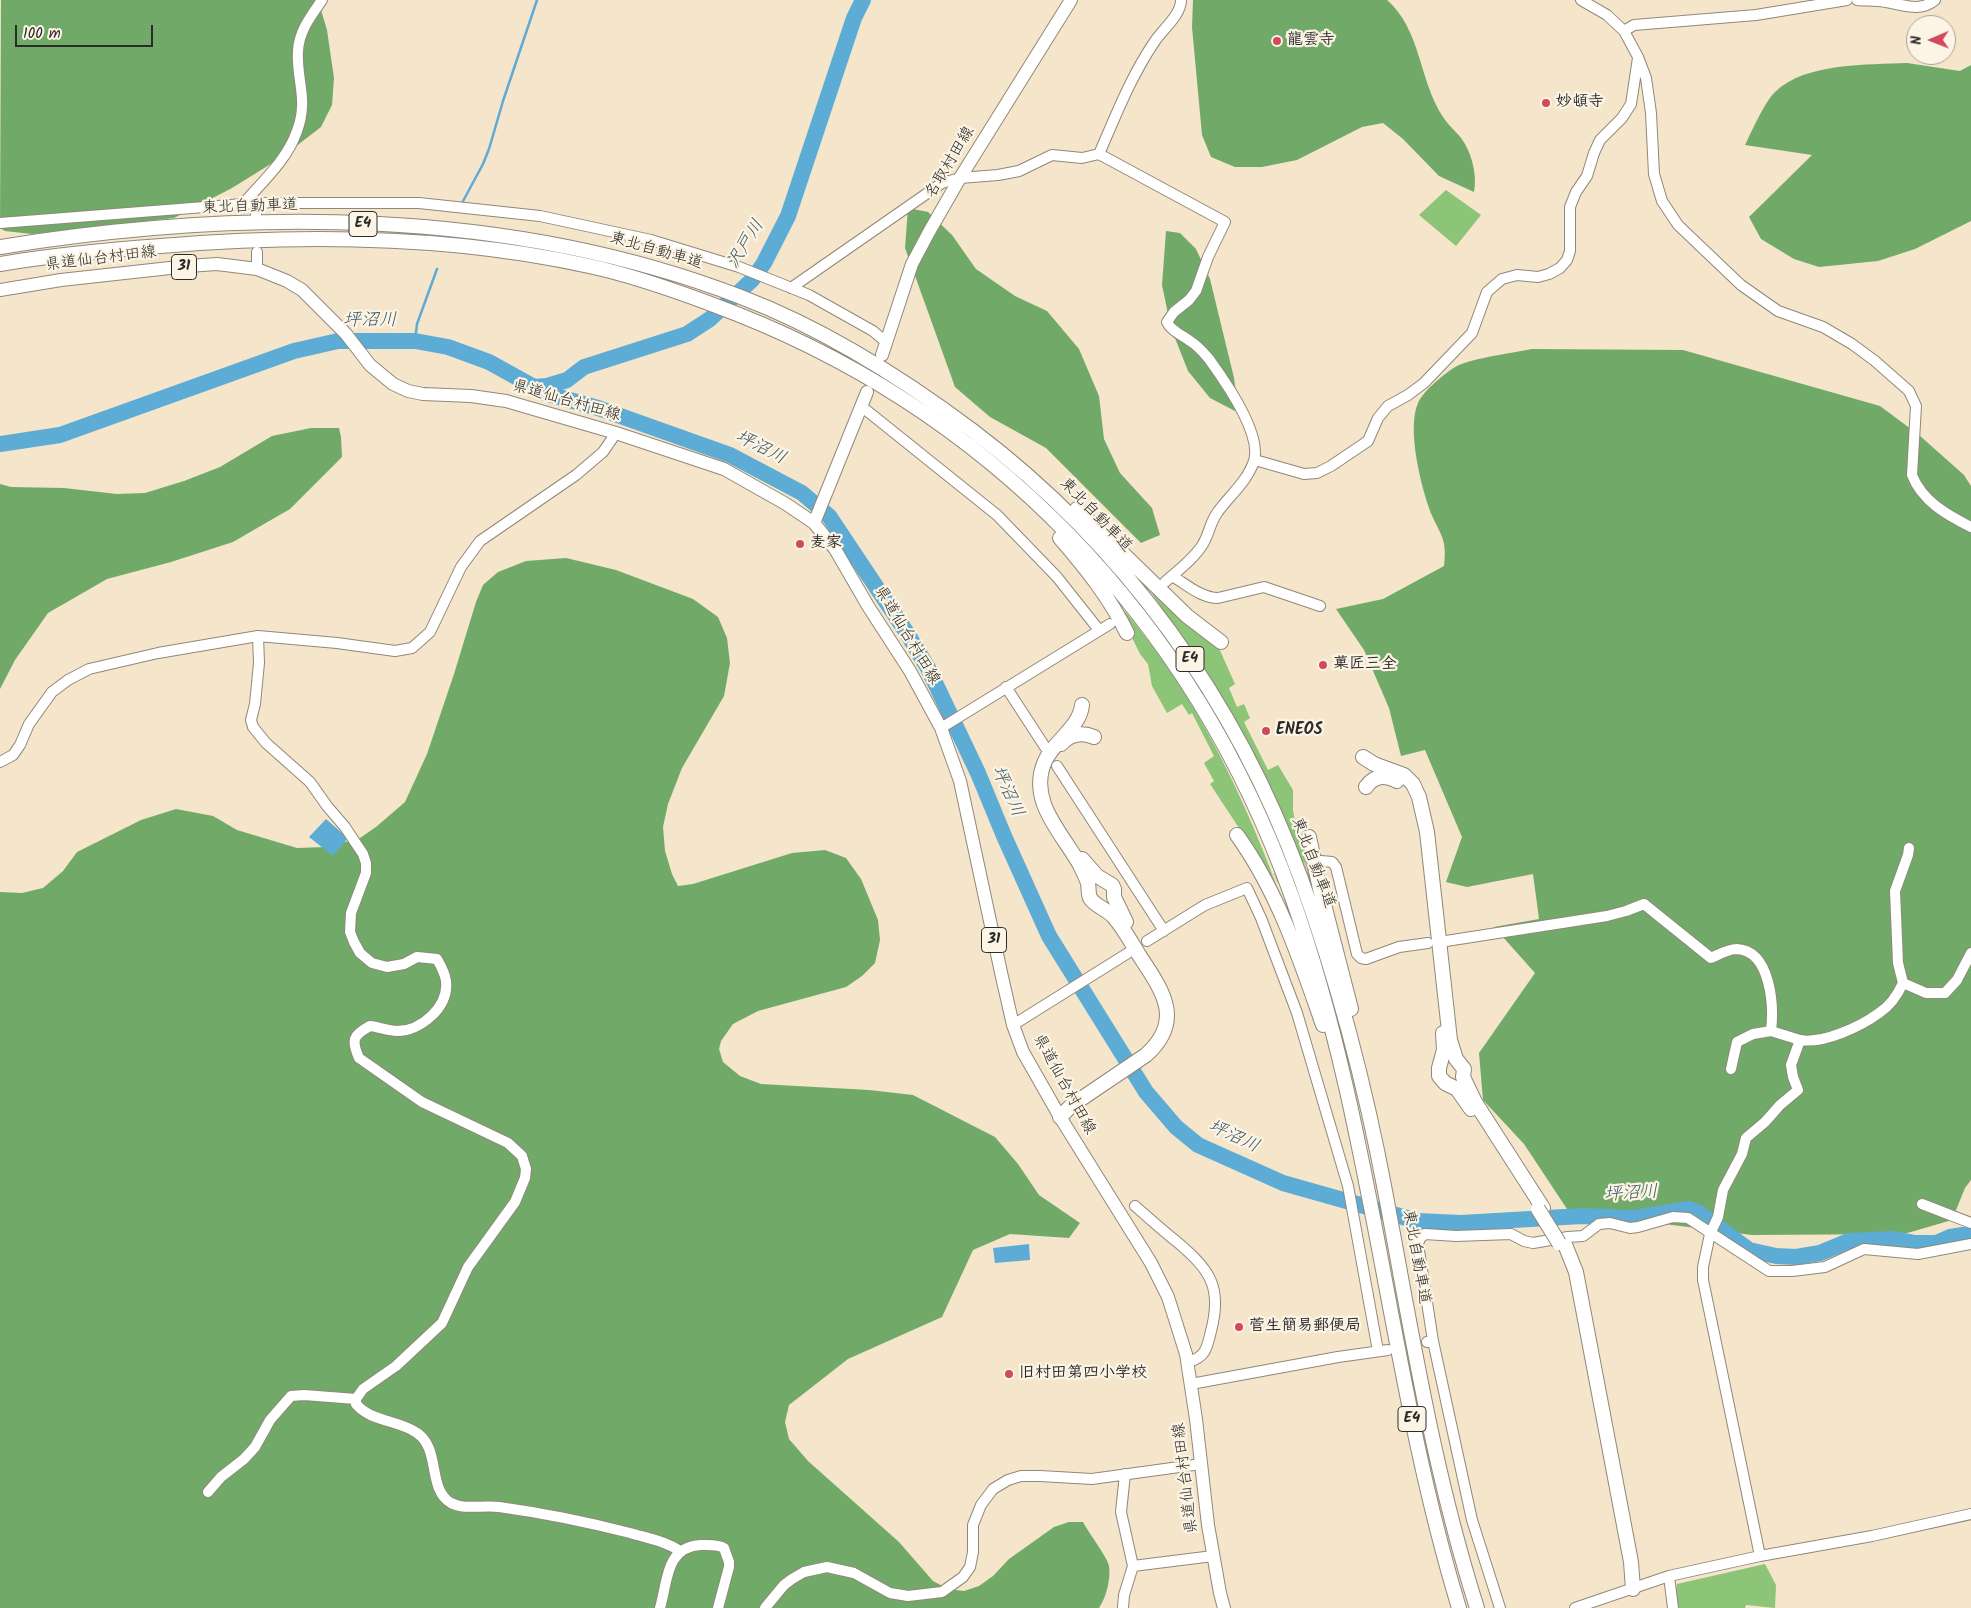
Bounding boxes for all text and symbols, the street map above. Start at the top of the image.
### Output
scale bar [18,15,155,47]
north arrow [1906,15,1956,65]
text: 100 m [23,22,61,46]
place label: 龍雲寺 [1287,31,1335,51]
marker: 龍雲寺 [1271,35,1283,47]
text: N [1906,36,1928,45]
place label: 妙頓寺 [1556,93,1604,113]
marker: 妙頓寺 [1540,97,1552,109]
street label: 名取村田線 [922,124,980,202]
street label: 東北自動車道 [202,197,298,219]
road number: E4 [349,212,377,236]
water label: 沢戸川 [724,216,770,274]
street label: 東北自動車道 [607,230,705,274]
street label: 県道仙台村田線 [44,244,158,276]
road number: 31 [172,254,196,280]
water label: 坪沼川 [343,311,397,333]
street label: 県道仙台村田線 [510,377,622,427]
water label: 坪沼川 [731,427,789,471]
street label: 東北自動車道 [1055,475,1135,557]
place label: 麦家 [810,534,842,554]
marker: 麦家 [794,538,806,550]
street label: 県道仙台村田線 [869,583,943,689]
road number: E4 [1176,646,1204,672]
place label: 菓匠三全 [1333,655,1397,675]
marker: 菓匠三全 [1317,659,1329,671]
place label: ENEOS [1276,721,1322,741]
marker: ENEOS [1260,725,1272,737]
water label: 坪沼川 [985,763,1027,821]
street label: 東北自動車道 [1286,815,1338,911]
road number: 31 [982,928,1006,952]
street label: 県道仙台村田線 [1027,1031,1099,1139]
water label: 坪沼川 [1204,1117,1262,1159]
water label: 坪沼川 [1603,1183,1659,1207]
street label: 東北自動車道 [1397,1208,1433,1306]
place label: 菅生簡易郵便局 [1249,1317,1361,1337]
marker: 菅生簡易郵便局 [1233,1321,1245,1333]
place label: 旧村田第四小学校 [1019,1364,1147,1384]
marker: 旧村田第四小学校 [1003,1368,1015,1380]
road number: E4 [1398,1406,1426,1432]
street label: 県道仙台村田線 [1171,1421,1203,1535]

